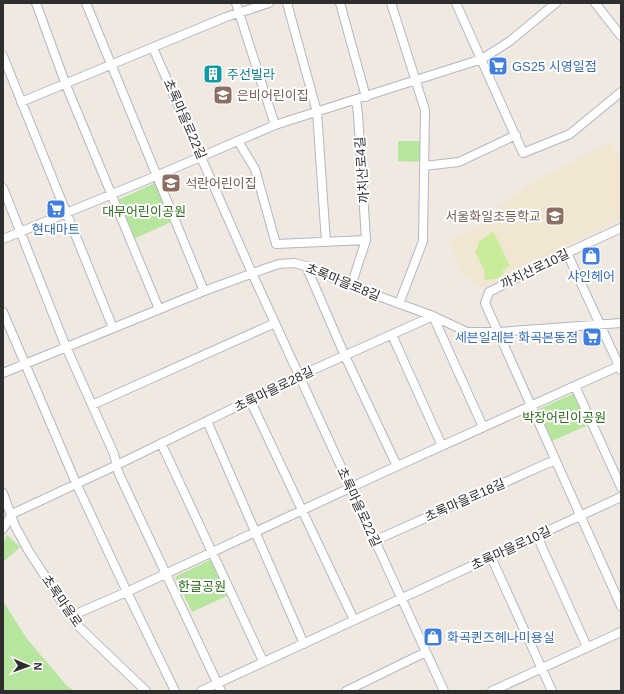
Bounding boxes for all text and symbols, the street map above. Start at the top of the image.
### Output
supermarket icon: GS25 시영일점 [487,55,509,77]
place label: GS25 시영일점 [512,59,597,74]
building icon: 주선빌라 [202,63,224,85]
place label: 주선빌라 [227,67,275,82]
street label: 초록마을로22길 [161,77,209,161]
school or university icon: 은비어린이집 [212,84,234,106]
place label: 은비어린이집 [237,88,309,103]
street label: 까치산로4길 [352,136,372,204]
school or university icon: 석란어린이집 [160,172,182,194]
place label: 석란어린이집 [185,176,257,191]
supermarket icon: 현대마트 [45,198,67,220]
park label: 대무어린이공원 [102,204,186,219]
school or university icon: 서울화일초등학교 [544,205,566,227]
place label: 서울화일초등학교 [445,209,541,224]
place label: 현대마트 [32,222,80,237]
shop icon: 샤인헤어 [580,245,602,267]
street label: 까치산로10길 [498,246,572,292]
street label: 초록마을로8길 [304,260,382,304]
place label: 샤인헤어 [567,269,615,284]
supermarket icon: 세븐일레븐 화곡본동점 [581,326,603,348]
place label: 세븐일레븐 화곡본동점 [455,330,578,345]
street label: 초록마을로28길 [232,363,316,415]
park label: 박장어린이공원 [522,410,606,425]
street label: 초록마을로22길 [334,465,384,549]
street label: 초록마을로18길 [423,476,507,524]
street label: 초록마을로10길 [469,523,553,573]
street label: 초록마을로 [39,572,85,630]
park label: 한글공원 [178,579,226,594]
shop icon: 화곡퀸즈헤나미용실 [422,626,444,648]
place label: 화곡퀸즈헤나미용실 [447,630,555,645]
north arrow [8,646,48,686]
text: N [32,662,44,671]

